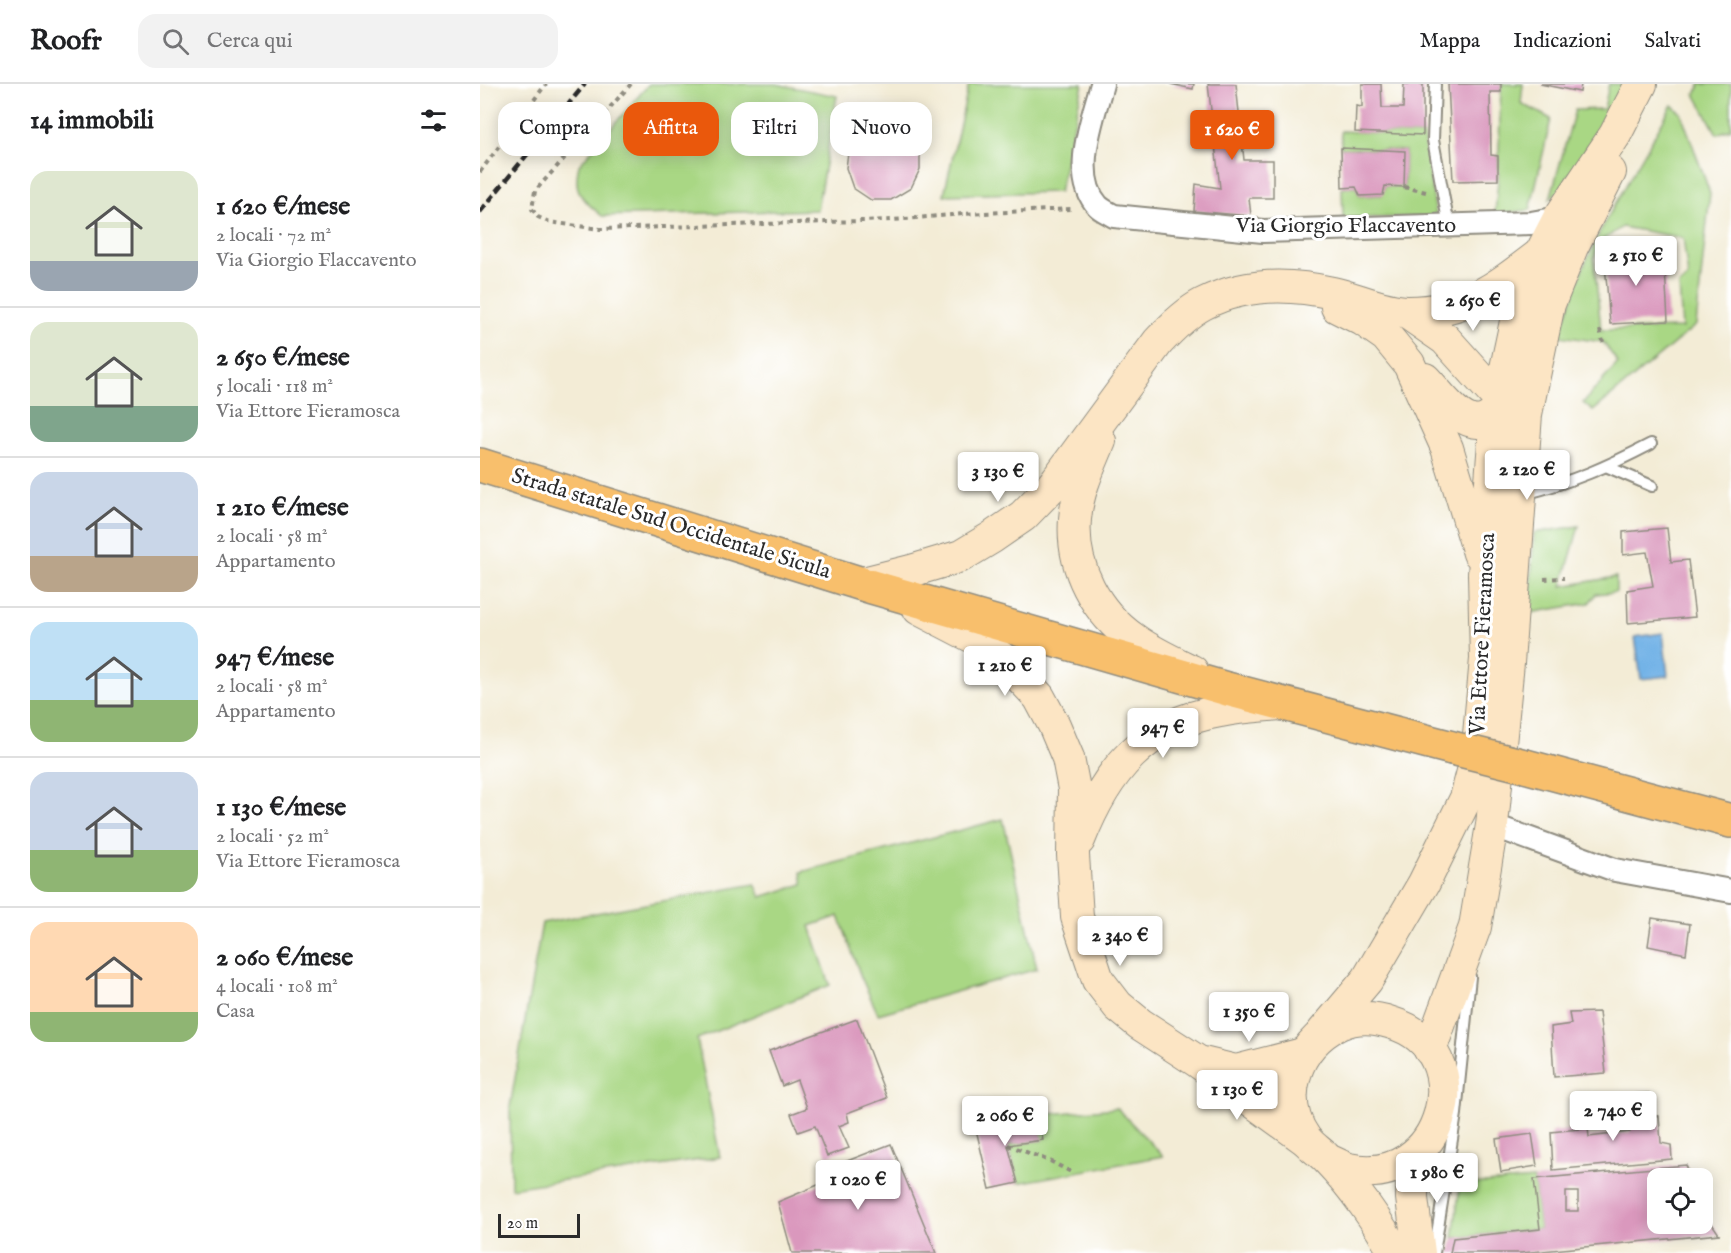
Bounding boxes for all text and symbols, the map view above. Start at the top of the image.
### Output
search box [138,14,558,68]
text: Roofr [30,24,102,59]
icon: search [159,25,192,58]
text: Cerca qui [207,27,293,55]
text: Mappa [1420,28,1480,55]
text: Indicazioni [1513,28,1612,55]
text: Salvati [1645,28,1701,55]
chip: Compra [498,102,611,156]
chip: Affitta [623,102,719,156]
chip: Filtri [731,102,818,156]
chip: Nuovo [830,102,932,156]
text: 14 immobili [30,104,154,137]
icon: filters [417,104,450,137]
pin: 1 620 € [1177,110,1287,161]
text: 1 620 € [1204,117,1260,142]
text: 1 620 €/mese [216,190,350,223]
icon: home [78,195,150,267]
street label: Via Giorgio Flaccavento [1235,212,1456,240]
text: 2 locali · 72 m² [216,223,331,248]
pin: 2 510 € [1581,236,1691,287]
text: 2 510 € [1609,243,1663,268]
text: Via Giorgio Flaccavento [216,248,416,273]
pin: 2 650 € [1418,281,1528,332]
text: 2 650 € [1445,288,1501,313]
text: 2 650 €/mese [216,341,350,374]
icon: home [78,346,150,418]
text: 5 locali · 118 m² [216,374,333,399]
text: Via Ettore Fieramosca [216,399,400,424]
pin: 2 120 € [1472,450,1582,501]
pin: 3 130 € [943,452,1053,503]
text: 2 120 € [1499,457,1555,482]
text: 3 130 € [972,459,1024,484]
street label: Strada statale Sud Occidentale Sicula [508,462,834,586]
text: 1 210 €/mese [216,491,349,524]
icon: home [78,496,150,568]
text: 2 locali · 58 m² [216,524,328,549]
street label: Via Ettore Fieramosca [1464,532,1502,737]
text: Appartamento [216,549,335,574]
text: 947 €/mese [216,641,334,674]
icon: home [78,646,150,718]
pin: 1 210 € [950,646,1060,697]
text: 1 210 € [978,653,1032,678]
text: 2 locali · 58 m² [216,674,328,699]
text: Appartamento [216,699,335,724]
pin: 947 € [1121,708,1205,759]
text: 947 € [1141,715,1185,740]
text: 1 130 €/mese [216,791,346,824]
icon: home [78,796,150,868]
text: 2 locali · 52 m² [216,824,329,849]
text: Via Ettore Fieramosca [216,849,400,874]
pin: 2 340 € [1065,916,1175,967]
text: 2 340 € [1092,923,1148,948]
text: 2 060 €/mese [216,941,353,974]
icon: home [78,946,150,1018]
text: 4 locali · 108 m² [216,974,338,999]
pin: 1 350 € [1194,992,1304,1043]
text: Casa [216,999,255,1024]
text: 1 350 € [1223,999,1275,1024]
pin: 1 130 € [1182,1070,1292,1121]
text: 1 130 € [1211,1077,1263,1102]
pin: 2 740 € [1558,1091,1668,1142]
pin: 2 060 € [950,1096,1060,1147]
text: 2 740 € [1584,1098,1642,1123]
text: 2 060 € [976,1103,1034,1128]
pin: 1 980 € [1382,1153,1492,1204]
pin: 1 020 € [803,1160,913,1211]
text: 1 980 € [1410,1160,1464,1185]
text: 1 020 € [830,1167,886,1192]
map controls [1647,1168,1713,1234]
button: locate [1647,1168,1713,1234]
scale bar [498,1211,580,1238]
text: 20 m [507,1214,538,1234]

